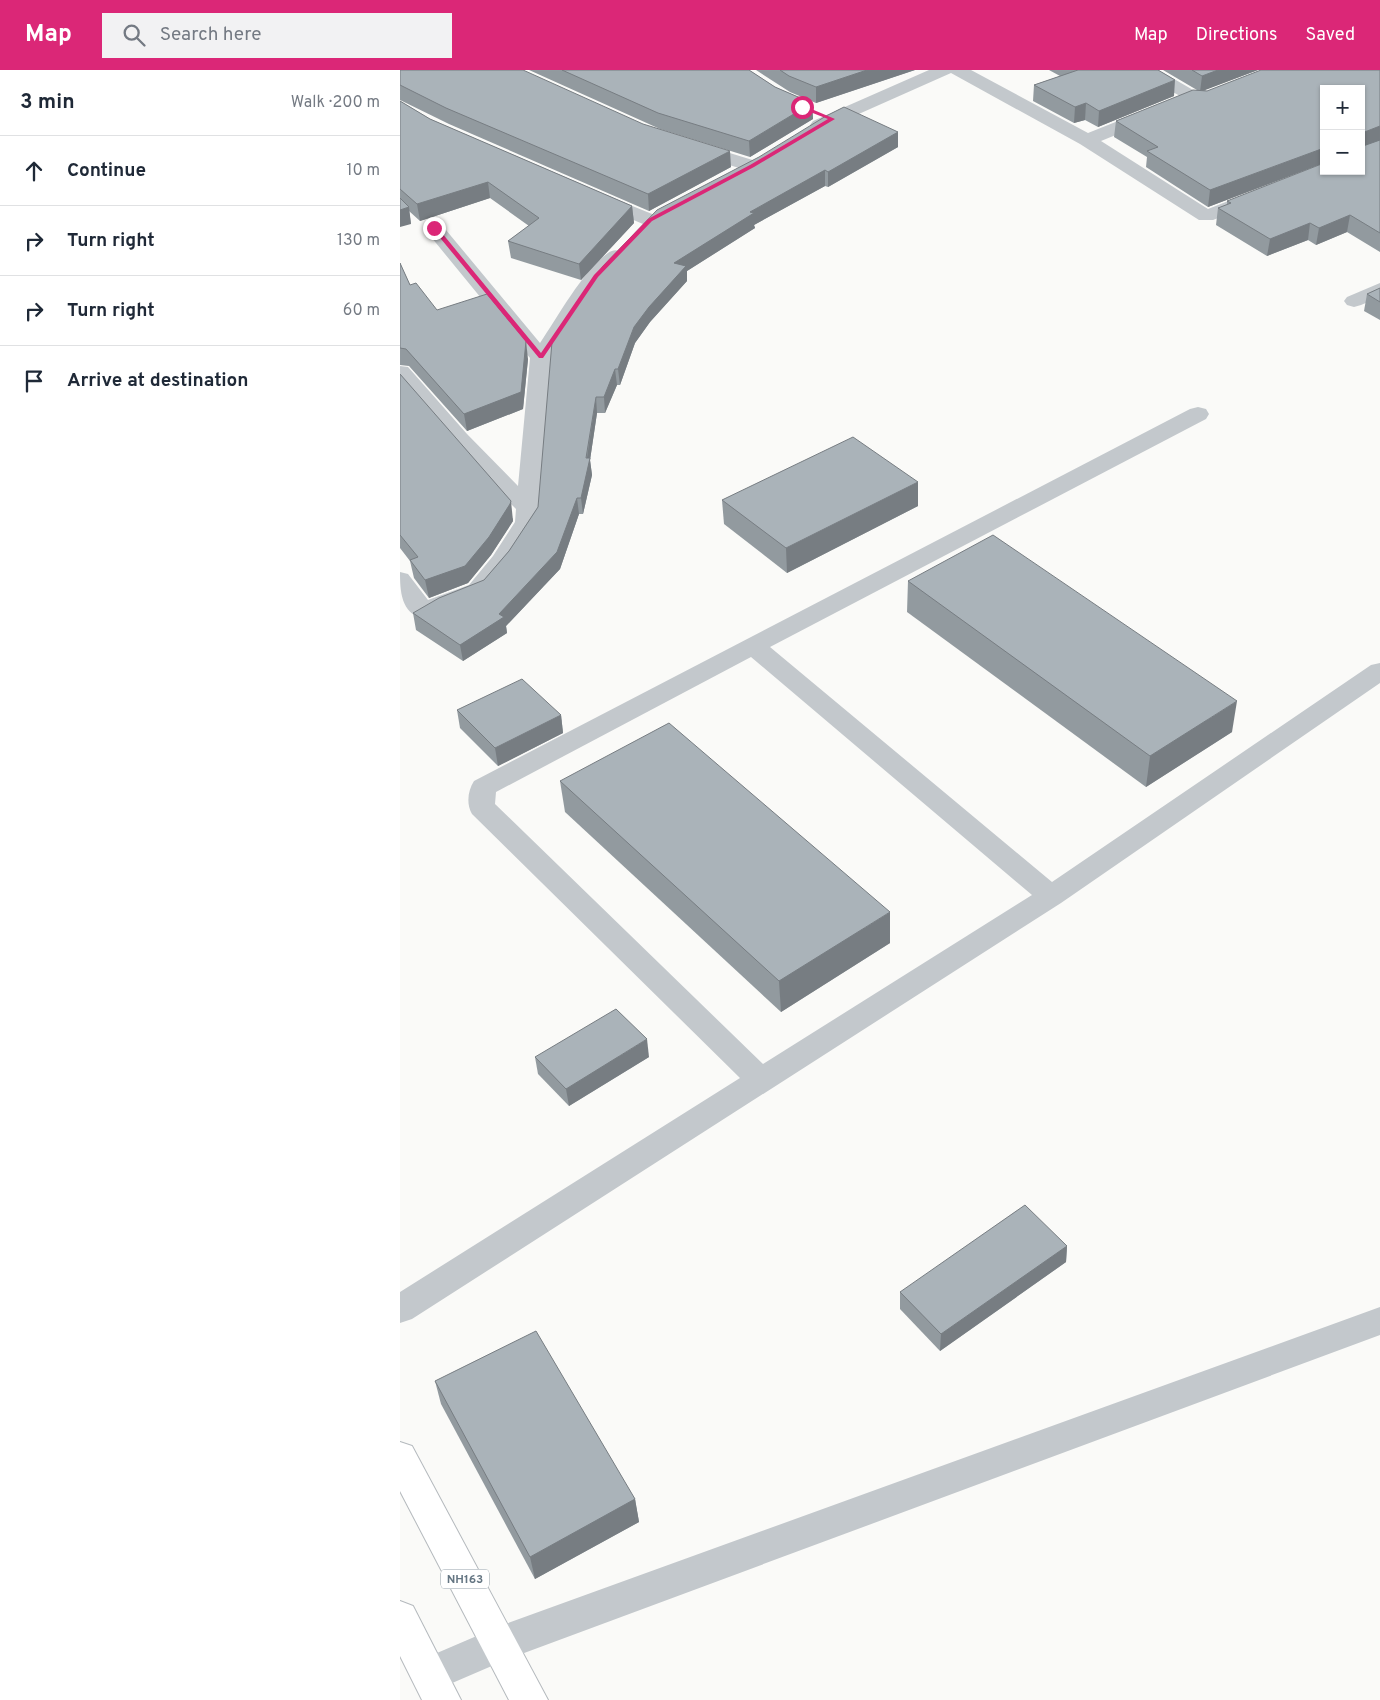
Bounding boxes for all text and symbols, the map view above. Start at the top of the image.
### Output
search box [102,13,452,58]
text: Map [25,20,72,50]
icon: search [120,21,148,49]
text: Search here [160,23,261,47]
text: Map [1134,24,1168,47]
text: Directions [1196,24,1278,47]
text: Saved [1306,24,1355,47]
map controls [1320,85,1365,175]
button: + [1320,85,1365,130]
text: 3 min [20,89,75,116]
text: Walk · 200 m [291,93,380,113]
route start [791,96,814,119]
button: − [1320,130,1365,175]
icon: ahead [20,157,48,185]
text: Continue [67,159,146,183]
text: 10 m [346,161,380,181]
route end [423,217,446,240]
icon: right [20,227,48,255]
text: Turn right [67,229,155,253]
text: 130 m [337,231,380,251]
icon: right [20,297,48,325]
text: Turn right [67,299,155,323]
text: 60 m [343,301,380,321]
icon: arrive [20,367,48,395]
text: Arrive at destination [67,369,248,393]
road number: NH163 [441,1570,489,1588]

